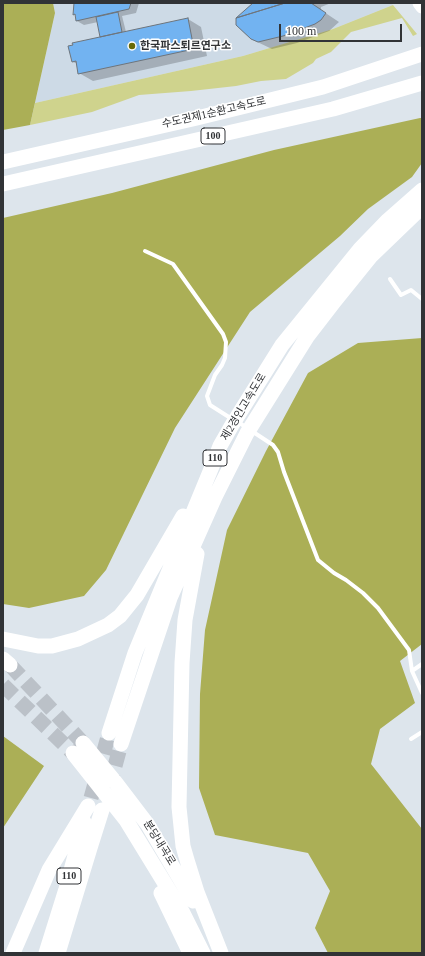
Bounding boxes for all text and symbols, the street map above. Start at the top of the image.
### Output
scale bar [281,16,404,42]
text: 100 m [286,24,316,38]
place label: 한국파스퇴르연구소 [140,39,231,53]
marker: 한국파스퇴르연구소 [127,41,137,51]
street label: 수도권제1순환고속도로 [161,95,267,131]
road number: 100 [201,128,225,144]
street label: 제2경인고속도로 [219,371,269,443]
road number: 110 [203,450,227,466]
street label: 분당내곡로 [140,818,178,868]
road number: 110 [57,868,81,884]

